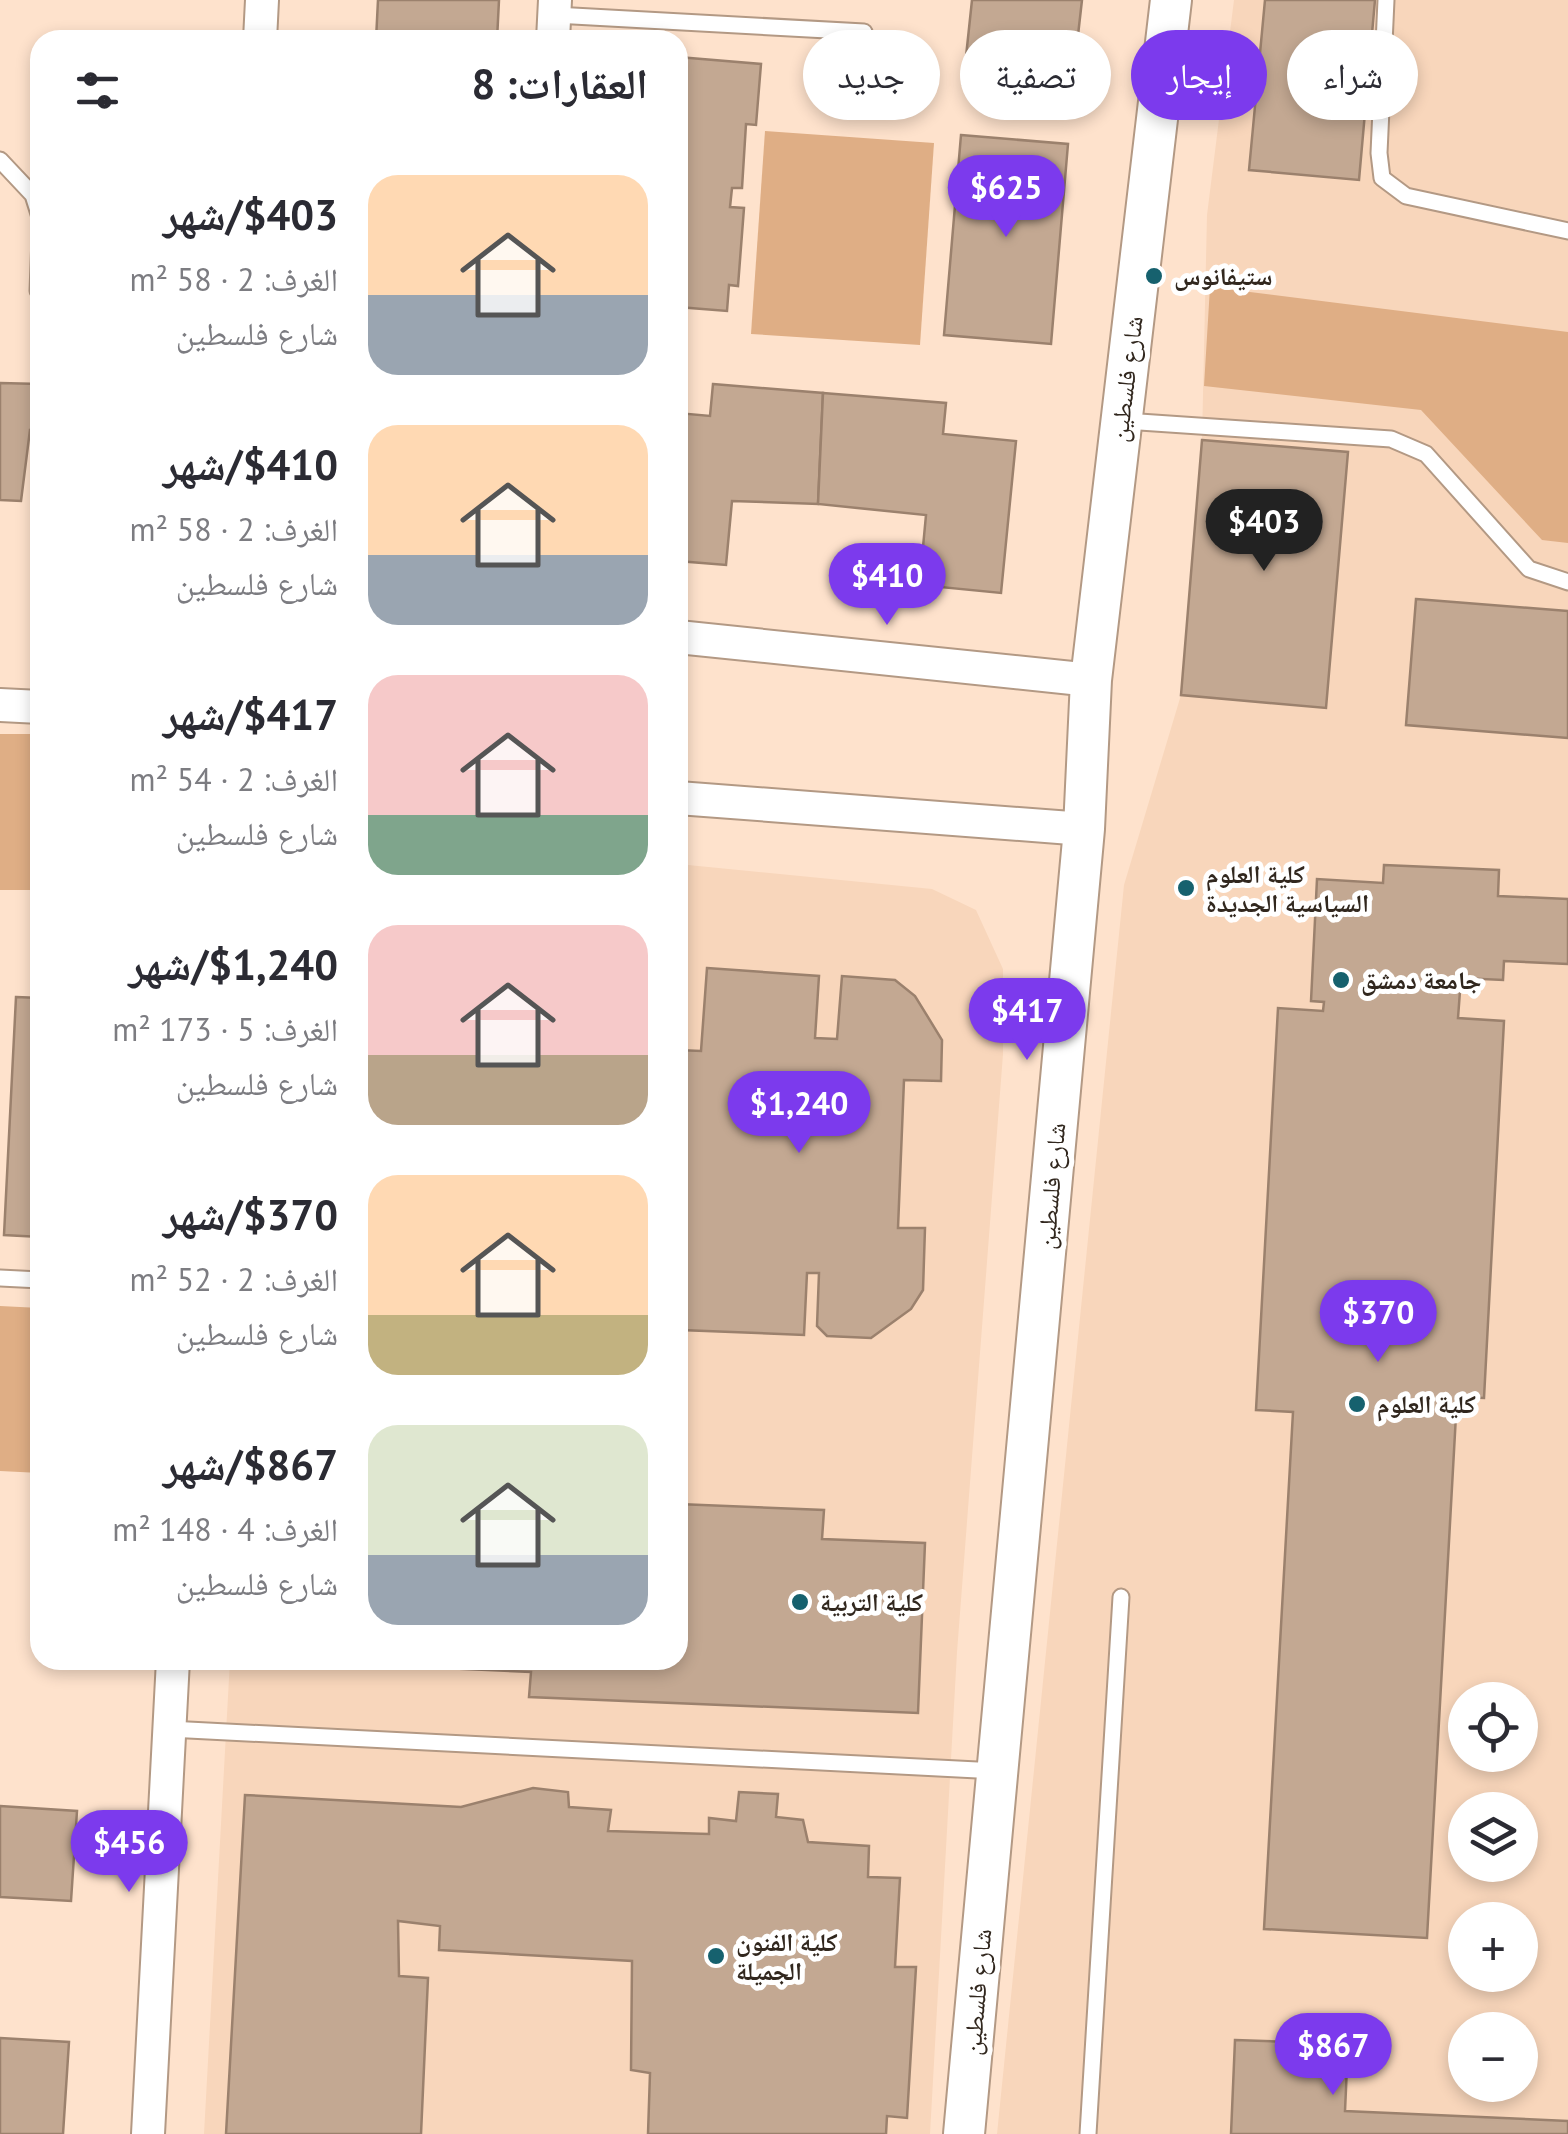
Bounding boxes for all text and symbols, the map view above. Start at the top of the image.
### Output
chip: جديد [803,30,940,120]
chip: تصفية [960,30,1111,120]
chip: إيجار [1131,30,1267,120]
chip: شراء [1287,30,1418,120]
text: العقارات: 8 [471,56,648,111]
icon: filters [70,63,125,118]
pin: $625 [947,155,1065,240]
text: $625 [970,166,1042,208]
text: $403/شهر [163,187,338,242]
icon: home [448,215,568,335]
text: الغرف: 2 · 58 m² [130,258,338,300]
place label: ستيفانوس [1174,260,1273,292]
marker: ستيفانوس [1143,265,1165,287]
text: شارع فلسطين [176,312,338,354]
street label: شارع فلسطين [1102,314,1150,444]
text: $410/شهر [163,437,338,492]
icon: home [448,465,568,585]
pin: $403 [1205,489,1323,574]
text: $403 [1228,500,1300,542]
text: الغرف: 2 · 58 m² [130,508,338,550]
pin: $410 [828,543,946,628]
text: $410 [851,554,923,596]
text: شارع فلسطين [176,562,338,604]
text: $417/شهر [163,687,338,742]
icon: home [448,715,568,835]
text: الغرف: 2 · 54 m² [130,758,338,800]
text: شارع فلسطين [176,812,338,854]
place label: كلية العلوم السياسية الجديدة [1206,858,1369,919]
marker: كلية العلوم السياسية الجديدة [1175,877,1197,899]
text: $1,240/شهر [129,937,338,992]
place label: جامعة دمشق [1361,964,1481,996]
icon: home [448,965,568,1085]
marker: جامعة دمشق [1330,969,1352,991]
pin: $417 [968,978,1086,1063]
text: $417 [991,989,1063,1031]
text: الغرف: 5 · 173 m² [112,1008,338,1050]
text: شارع فلسطين [176,1062,338,1104]
pin: $1,240 [718,1071,880,1156]
text: $1,240 [750,1082,848,1124]
street label: شارع فلسطين [1030,1121,1072,1251]
text: $370/شهر [163,1187,338,1242]
icon: home [448,1215,568,1335]
text: الغرف: 2 · 52 m² [130,1258,338,1300]
pin: $370 [1319,1280,1437,1365]
text: $370 [1342,1291,1414,1333]
text: شارع فلسطين [176,1312,338,1354]
place label: كلية العلوم [1377,1388,1476,1422]
marker: كلية العلوم [1346,1393,1368,1415]
text: $867/شهر [163,1437,338,1492]
icon: home [448,1465,568,1585]
text: الغرف: 4 · 148 m² [112,1508,338,1550]
text: شارع فلسطين [176,1562,338,1604]
place label: كلية التربية [820,1586,923,1618]
marker: كلية التربية [789,1591,811,1613]
map controls [1448,1682,1538,2102]
button: locate [1448,1682,1538,1772]
button: layers [1448,1792,1538,1882]
pin: $456 [70,1810,188,1895]
text: $456 [93,1821,165,1863]
button: + [1448,1902,1538,1992]
place label: كلية الفنون الجميلة [736,1926,838,1987]
street label: شارع فلسطين [956,1927,998,2057]
marker: كلية الفنون الجميلة [705,1945,727,1967]
button: − [1448,2012,1538,2102]
pin: $867 [1274,2013,1392,2098]
text: $867 [1297,2024,1369,2066]

